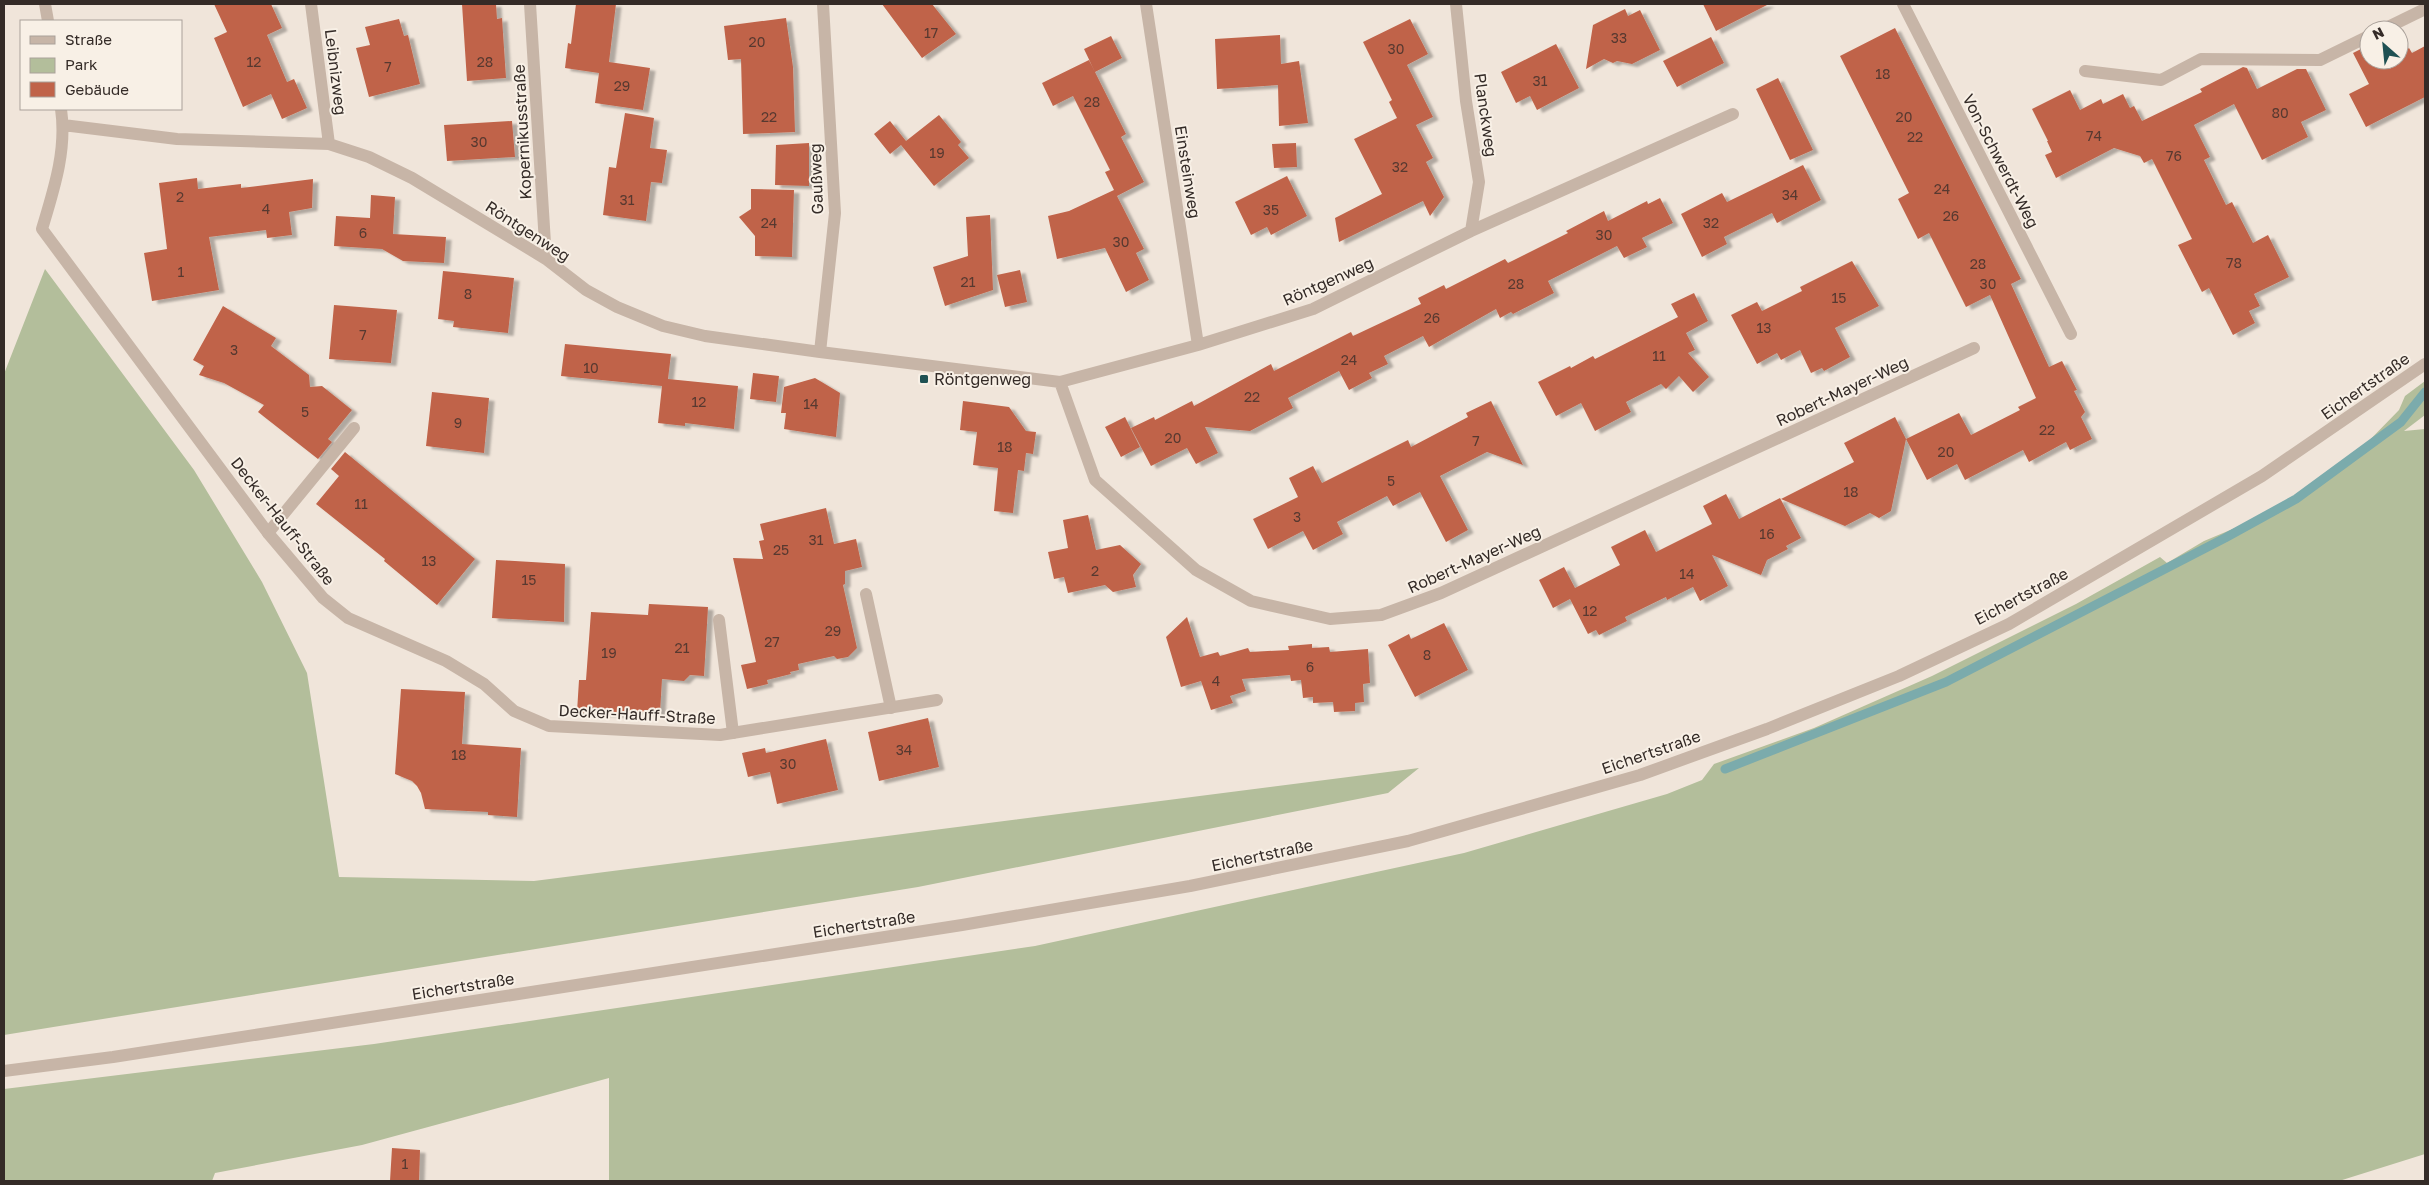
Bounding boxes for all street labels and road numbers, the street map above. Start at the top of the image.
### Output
street label: Leibnizweg [321,28,351,116]
street label: Kopernikusstraße [508,64,536,200]
street label: Planckweg [1470,72,1502,158]
street label: Von-Schwerdt-Weg [1959,91,2043,231]
street label: Einsteinweg [1171,124,1205,220]
street label: Gaußweg [805,143,827,215]
street label: Röntgenweg [482,196,574,266]
street label: Röntgenweg [1280,252,1376,310]
street label: Eichertstraße [2317,348,2413,424]
street label: Robert-Mayer-Weg [1773,352,1911,430]
street label: Decker-Hauff-Straße [227,453,339,589]
street label: Robert-Mayer-Weg [1404,521,1544,597]
street label: Eichertstraße [1971,563,2071,629]
street label: Decker-Hauff-Straße [558,700,716,728]
street label: Eichertstraße [1599,726,1703,778]
street label: Eichertstraße [1209,834,1315,876]
street label: Eichertstraße [811,906,917,942]
street label: Eichertstraße [410,968,516,1004]

